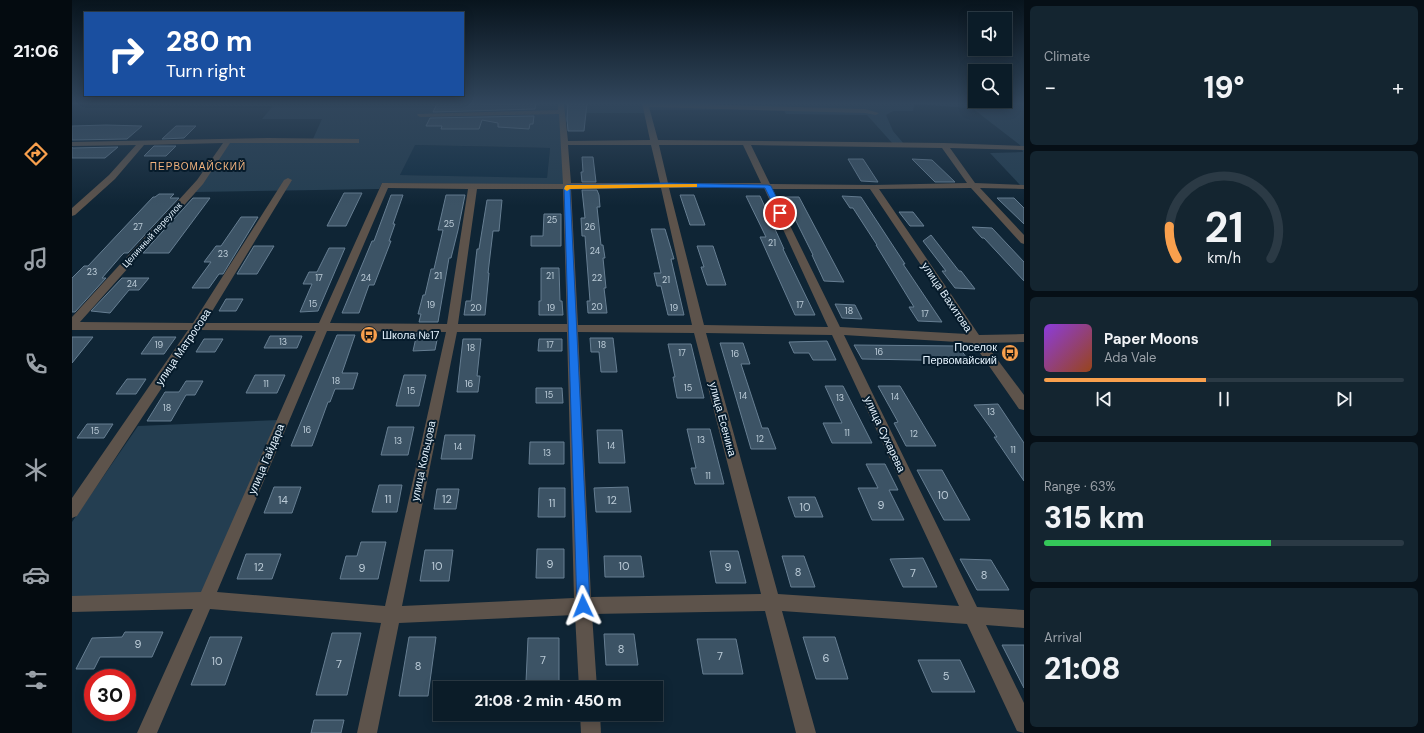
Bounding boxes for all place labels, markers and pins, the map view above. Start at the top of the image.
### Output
pin [763,196,797,230]
bus stop icon: Школа №17 [359,325,379,345]
place label: Школа №17 [382,328,440,342]
place label: Поселок Первомайский [923,340,997,367]
bus stop icon: Поселок Первомайский [1000,343,1020,363]

